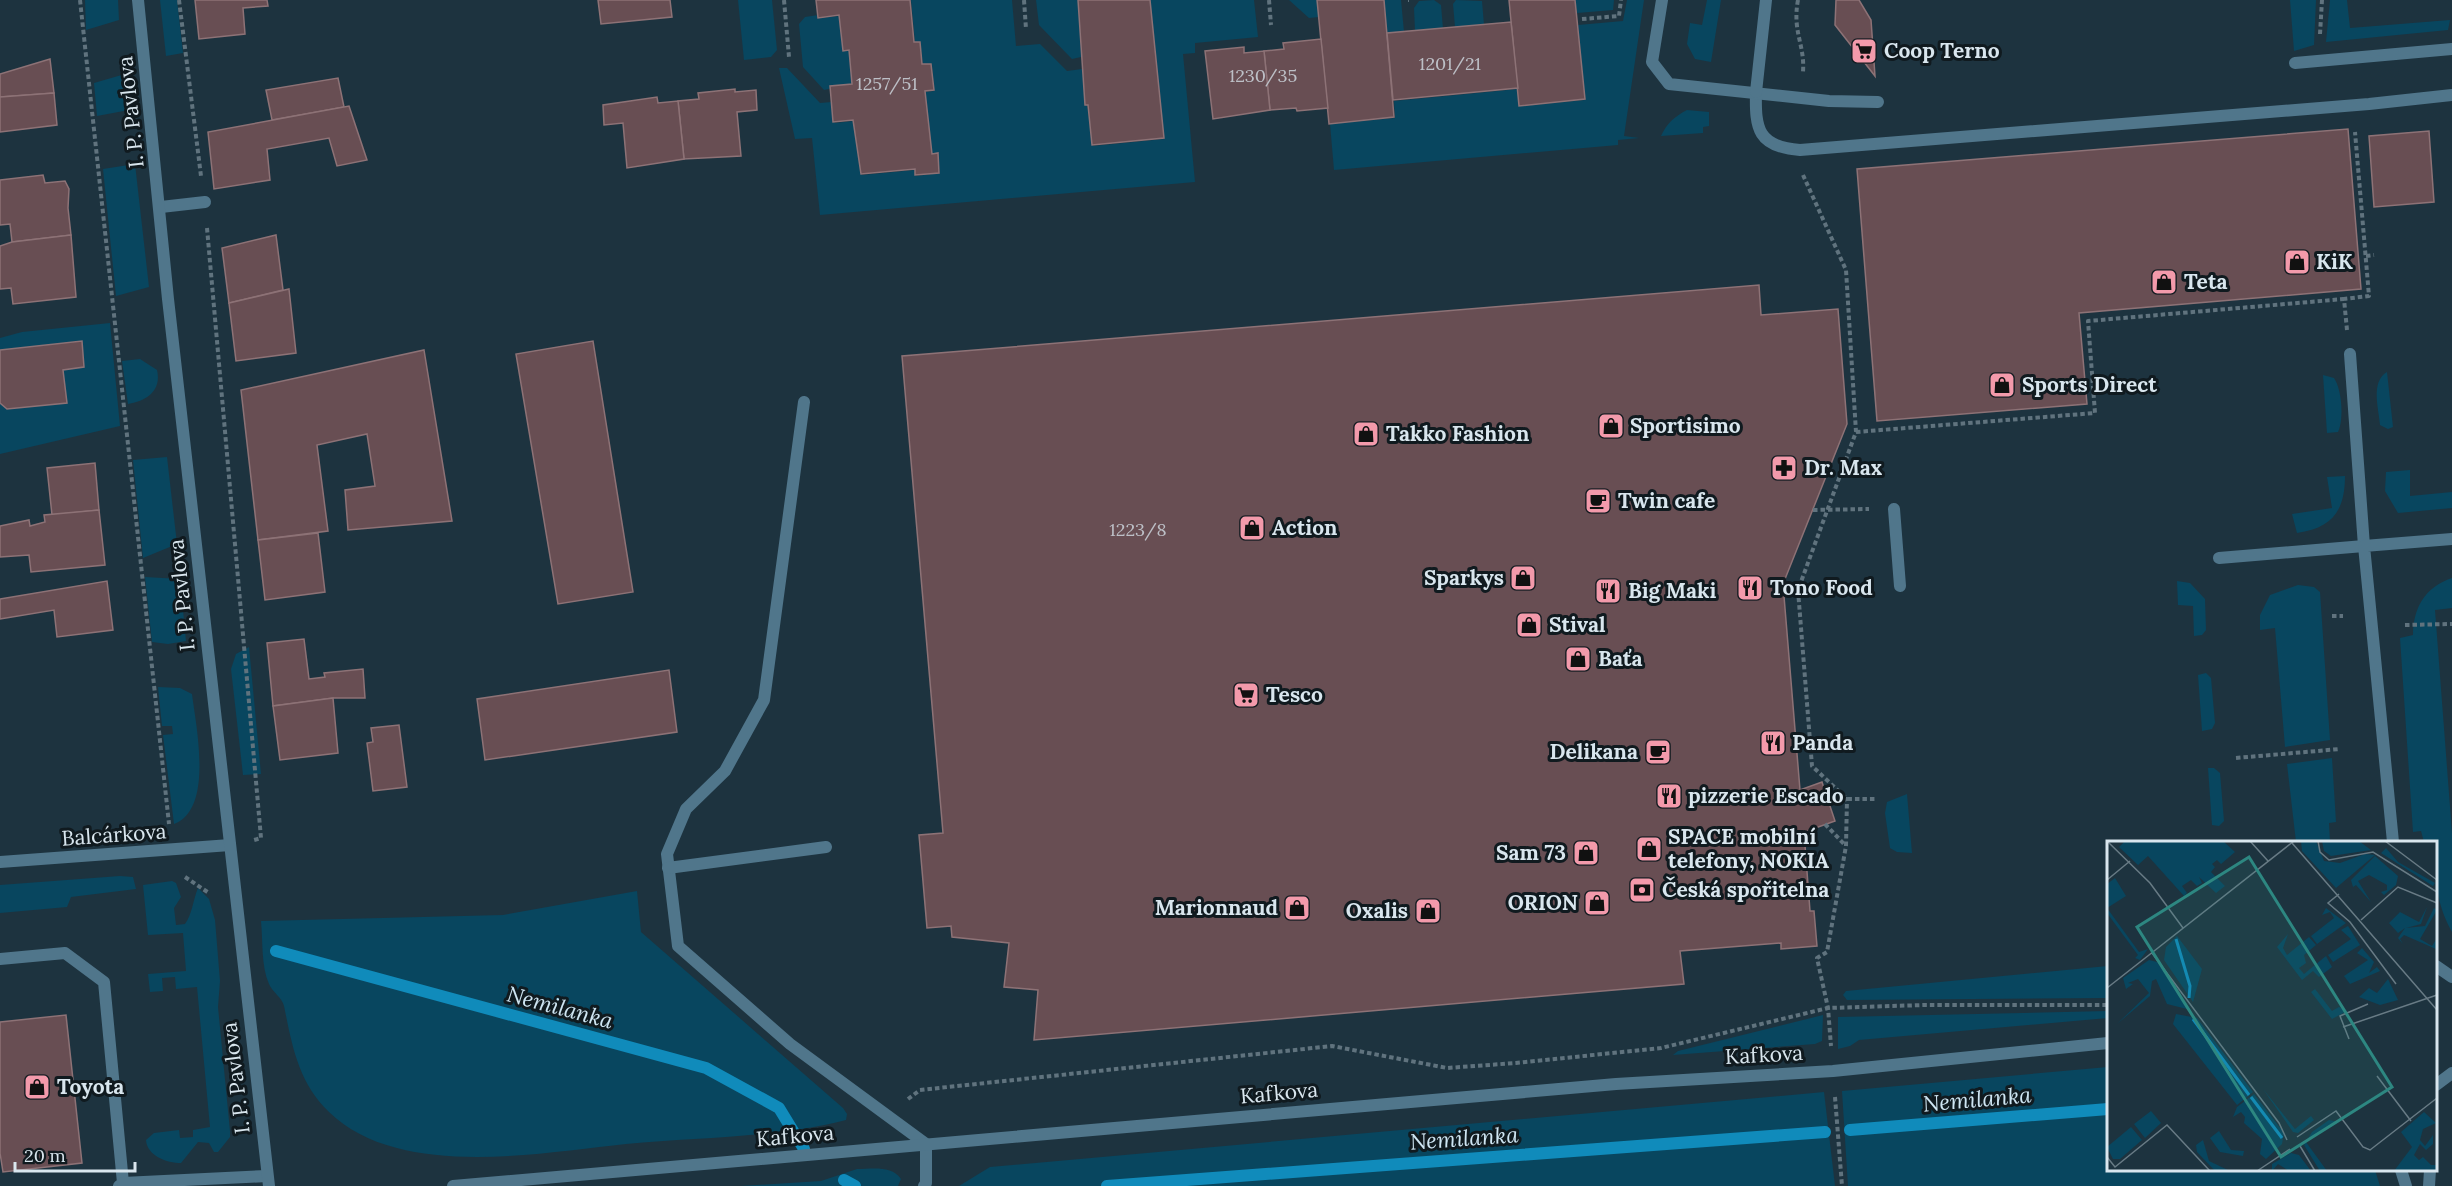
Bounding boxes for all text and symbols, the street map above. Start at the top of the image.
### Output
supermarket icon: Coop Terno [1849,36,1879,66]
place label: Coop Terno [1884,37,2000,64]
house number: 1201/21 [1419,52,1481,75]
street label: I. P. Pavlova [111,55,150,169]
house number: 1230/35 [1229,64,1297,87]
house number: 1257/51 [856,72,918,95]
shop icon: KiK [2282,247,2312,277]
place label: KiK [2316,248,2353,275]
shop icon: Teta [2149,267,2179,297]
place label: Teta [2184,268,2228,295]
shop icon: Sports Direct [1987,370,2017,400]
place label: Sports Direct [2022,371,2157,398]
shop icon: Sportisimo [1596,411,1626,441]
place label: Sportisimo [1630,412,1741,439]
shop icon: Takko Fashion [1351,419,1381,449]
place label: Takko Fashion [1386,420,1529,447]
pharmacy icon: Dr. Max [1769,453,1799,483]
place label: Dr. Max [1804,454,1883,481]
cafe icon: Twin cafe [1583,486,1613,516]
place label: Twin cafe [1618,487,1715,514]
shop icon: Action [1237,513,1267,543]
place label: Action [1272,514,1337,541]
house number: 1223/8 [1109,518,1167,541]
street label: I. P. Pavlova [162,538,201,652]
shop icon: Sparkys [1508,563,1538,593]
place label: Sparkys [1424,564,1504,591]
restaurant icon: Tono Food [1735,573,1765,603]
place label: Tono Food [1770,574,1873,601]
restaurant icon: Big Maki [1593,576,1623,606]
place label: Big Maki [1628,577,1716,604]
shop icon: Stival [1514,610,1544,640]
place label: Stival [1549,611,1606,638]
shop icon: Baťa [1563,644,1593,674]
place label: Baťa [1598,645,1642,672]
supermarket icon: Tesco [1231,680,1261,710]
place label: Tesco [1266,681,1323,708]
restaurant icon: Panda [1758,728,1788,758]
place label: Panda [1792,729,1853,756]
cafe icon: Delikana [1643,737,1673,767]
place label: Delikana [1550,738,1638,765]
restaurant icon: pizzerie Escado [1654,781,1684,811]
place label: pizzerie Escado [1688,782,1844,809]
street label: Balcárkova [61,817,167,852]
place label: SPACE mobilní telefony, NOKIA [1668,823,1829,874]
shop icon: SPACE mobilní telefony, NOKIA [1634,834,1664,864]
shop icon: Sam 73 [1571,838,1601,868]
place label: Sam 73 [1496,839,1566,866]
inset map [2107,841,2437,1171]
bank icon: Česká spořitelna [1627,875,1657,905]
place label: Česká spořitelna [1662,876,1829,903]
shop icon: ORION [1582,888,1612,918]
place label: ORION [1508,889,1578,916]
shop icon: Marionnaud [1282,893,1312,923]
place label: Marionnaud [1155,894,1278,921]
shop icon: Oxalis [1413,896,1443,926]
place label: Oxalis [1346,897,1408,924]
water label: Nemilanka [504,979,617,1035]
street label: I. P. Pavlova [215,1021,256,1135]
street label: Kafkova [1724,1039,1804,1070]
shop icon: Toyota [22,1072,52,1102]
place label: Toyota [57,1073,124,1100]
street label: Kafkova [1239,1076,1319,1109]
water label: Nemilanka [1922,1080,2033,1118]
street label: Kafkova [755,1119,835,1152]
water label: Nemilanka [1409,1120,1520,1156]
scale bar [15,1135,135,1173]
text: 20 m [24,1144,66,1167]

